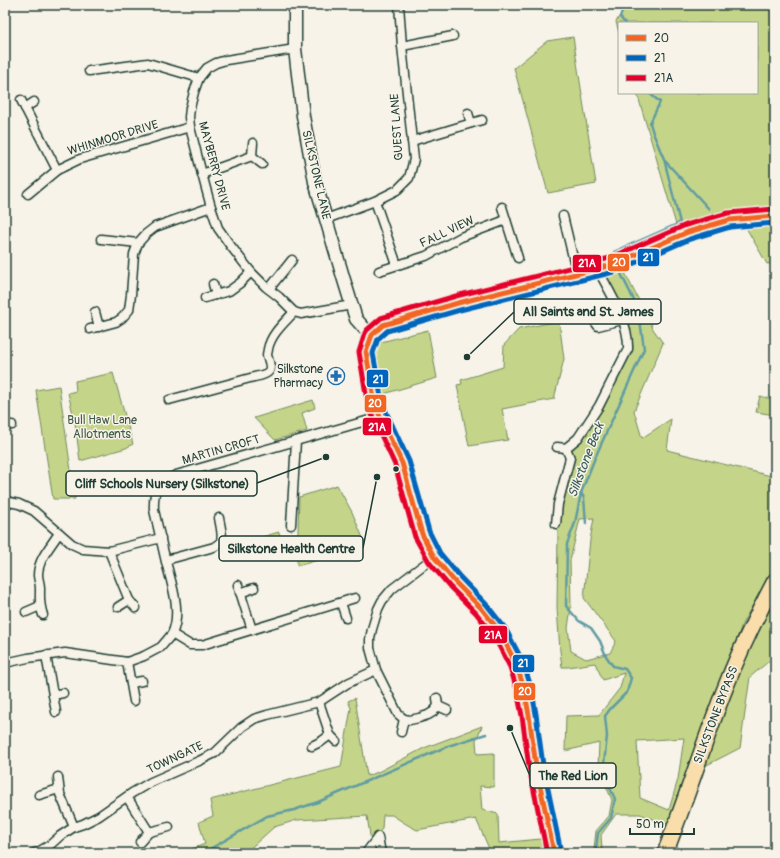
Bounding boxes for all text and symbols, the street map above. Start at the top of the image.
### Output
legend [618,22,758,94]
text: 20 [654,31,669,46]
text: 21 [654,51,665,66]
text: 21A [654,71,673,86]
street label: GUEST LANE [387,93,407,161]
street label: WHINMOOR DRIVE [66,117,160,159]
street label: MAYBERRY DRIVE [195,120,233,212]
street label: SILKSTONE LANE [298,129,334,221]
street label: FALL VIEW [417,213,477,251]
line badge: 21 [637,248,660,267]
text: 21 [643,251,653,264]
line badge: 20 [607,253,630,272]
line badge: 21A [572,254,602,273]
text: 20 [612,256,626,269]
text: 21A [578,257,597,270]
callout: All Saints and St. James [514,299,661,324]
text: All Saints and St. James [522,304,654,320]
place label: Silkstone Pharmacy [273,362,323,391]
pharmacy icon: Silkstone Pharmacy [326,366,346,386]
line badge: 21 [366,369,389,388]
text: 21 [373,373,383,386]
line badge: 20 [364,394,387,413]
text: 20 [368,397,382,410]
park label: Bull Haw Lane Allotments [67,413,137,442]
line badge: 21A [362,417,392,436]
water label: Silkstone Beck [564,419,608,500]
text: 21A [368,421,387,434]
street label: MARTIN CROFT [180,432,262,468]
unlabelled marker [391,464,401,474]
callout: Cliff Schools Nursery (Silkstone) [66,471,257,496]
text: Cliff Schools Nursery (Silkstone) [75,476,249,492]
callout: Silkstone Health Centre [219,536,363,561]
text: Silkstone Health Centre [227,541,355,557]
line badge: 21A [478,625,508,644]
text: 21A [484,629,503,642]
line badge: 21 [512,654,535,673]
text: 21 [518,657,528,670]
street label: SILKSTONE BYPASS [690,664,742,766]
line badge: 20 [513,682,536,701]
text: 20 [518,685,532,698]
street label: TOWNGATE [144,738,206,778]
callout: The Red Lion [530,763,616,788]
text: The Red Lion [537,768,608,784]
scale bar [630,810,694,836]
text: 50 m [636,817,664,832]

